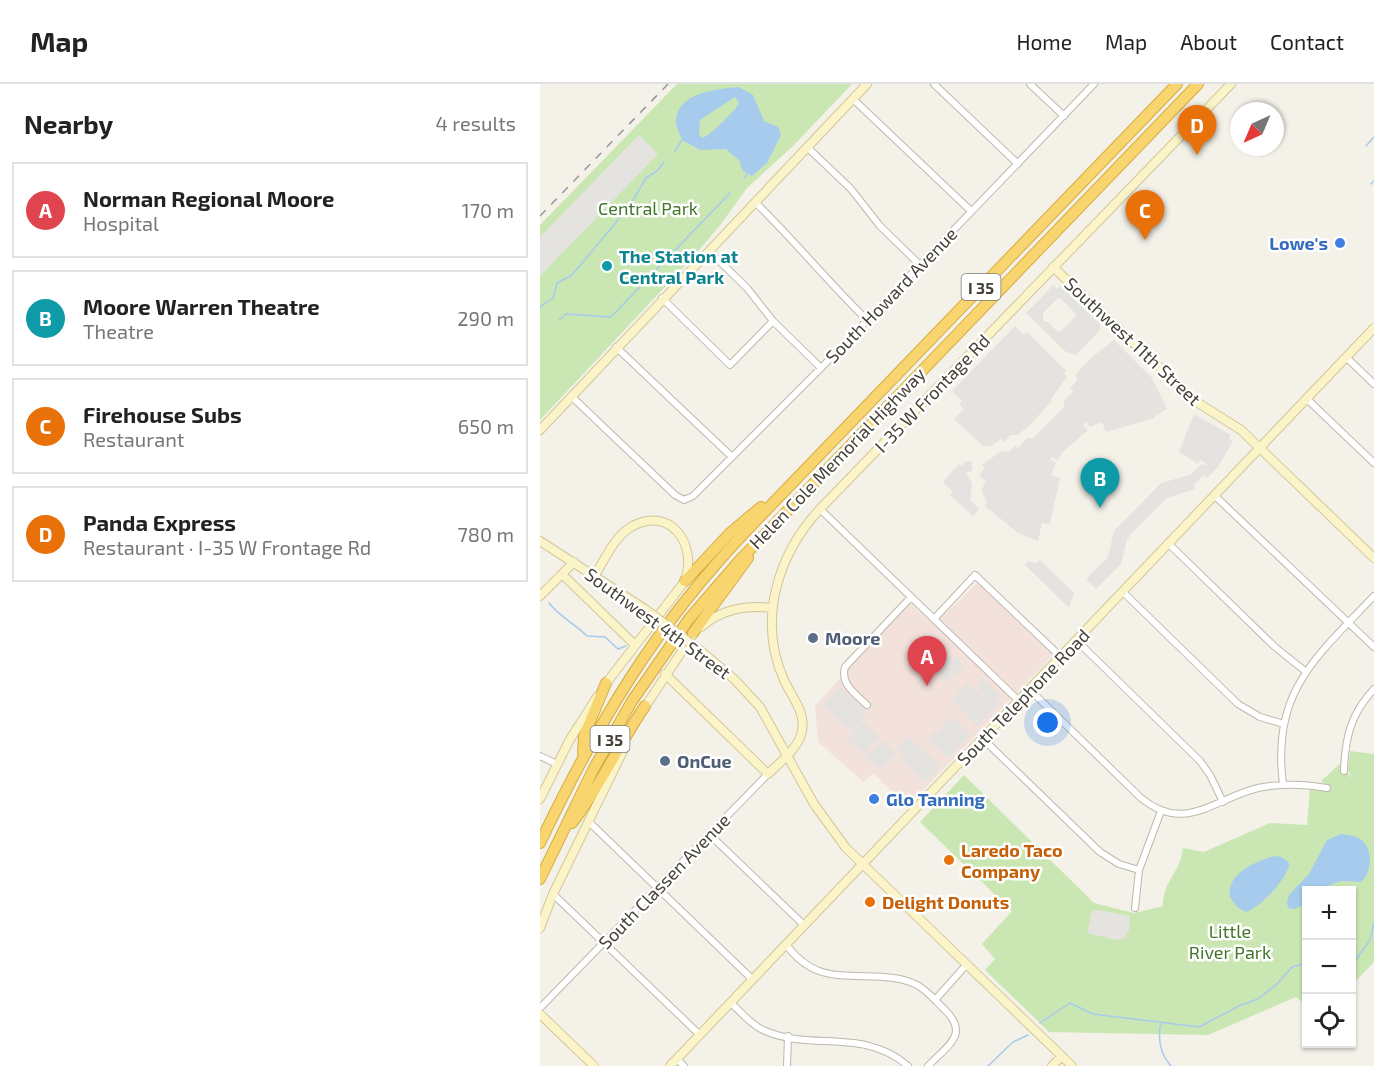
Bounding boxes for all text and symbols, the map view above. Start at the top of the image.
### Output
text: Map [30,24,88,58]
text: Home [1016,29,1072,54]
text: Map [1105,29,1147,54]
text: About [1180,29,1237,54]
text: Contact [1270,29,1344,54]
north arrow [1230,102,1284,156]
pin: D [1178,106,1216,155]
text: Nearby [24,108,113,139]
text: 4 results [436,111,516,135]
text: Norman Regional Moore [83,185,334,211]
pin: C [1126,190,1164,240]
park label: Central Park [598,197,698,219]
text: A [39,198,52,222]
text: 170 m [462,198,514,222]
text: Hospital [83,211,159,235]
street label: South Howard Avenue [821,223,961,367]
place label: Lowe's [1269,232,1328,254]
marker: Lowe's [1333,236,1347,250]
place label: The Station at Central Park [619,245,739,288]
marker: The Station at Central Park [600,259,614,273]
street label: Southwest 11th Street [1060,272,1206,410]
road number: I 35 [962,274,1000,300]
text: Moore Warren Theatre [83,293,320,319]
text: B [39,306,52,330]
text: 290 m [457,306,514,330]
text: Theatre [83,319,154,343]
street label: I-35 W Frontage Rd [870,329,994,457]
street label: Helen Cole Memorial Highway [744,362,930,553]
text: Firehouse Subs [83,401,242,427]
text: C [40,414,51,438]
text: 650 m [458,414,514,438]
text: Restaurant [83,427,184,451]
pin: B [1080,458,1120,508]
text: Panda Express [83,509,236,535]
text: D [39,522,52,546]
text: 780 m [458,522,514,546]
text: Restaurant · I-35 W Frontage Rd [83,535,371,559]
street label: Southwest 4th Street [581,563,735,683]
street label: South Telephone Road [952,624,1094,770]
place label: Moore [825,627,880,649]
marker: Moore [806,631,820,645]
pin: A [908,636,946,686]
your location [1033,708,1062,737]
road number: I 35 [590,726,630,752]
place label: OnCue [677,750,732,772]
marker: OnCue [658,754,672,768]
place label: Glo Tanning [886,788,986,810]
marker: Glo Tanning [867,792,881,806]
street label: South Classen Avenue [594,809,734,953]
place label: Laredo Taco Company [961,839,1063,882]
marker: Laredo Taco Company [942,853,956,867]
map controls [1302,886,1356,1048]
button: + [1302,886,1356,940]
place label: Delight Donuts [882,891,1009,913]
marker: Delight Donuts [863,895,877,909]
park label: Little River Park [1189,920,1271,963]
button: − [1302,940,1356,994]
button: locate [1302,994,1356,1048]

